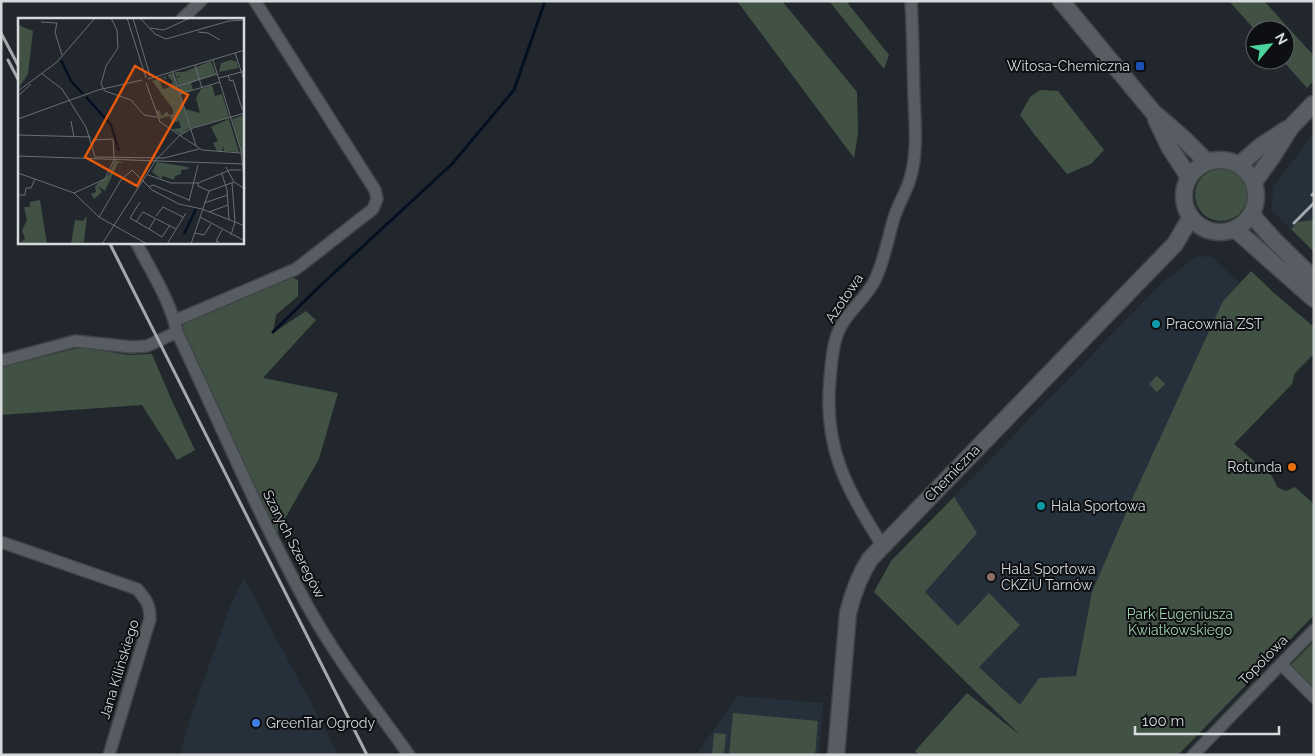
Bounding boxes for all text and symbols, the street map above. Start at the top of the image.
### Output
inset map [18,18,244,244]
north arrow [1245,20,1295,70]
text: N [1272,30,1291,47]
place label: Witosa-Chemiczna [1007,58,1130,74]
marker: Witosa-Chemiczna [1134,60,1146,72]
street label: Azotowa [822,270,866,326]
place label: Pracownia ZST [1166,316,1263,332]
marker: Pracownia ZST [1150,318,1162,330]
street label: Chemiczna [921,441,983,505]
place label: Rotunda [1227,459,1282,475]
marker: Rotunda [1286,461,1298,473]
street label: Szarych Szeregów [260,487,328,601]
place label: Hala Sportowa [1051,498,1146,514]
marker: Hala Sportowa [1035,500,1047,512]
place label: Hala Sportowa CKZiU Tarnów [1001,561,1096,593]
marker: Hala Sportowa CKZiU Tarnów [985,571,997,583]
park label: Park Eugeniusza Kwiatkowskiego [1127,606,1233,638]
street label: Jana Kilińskiego [96,617,142,721]
street label: Topolowa [1235,632,1291,688]
scale bar [1135,704,1279,736]
text: 100 m [1142,712,1184,730]
place label: GreenTar Ogrody [266,715,375,731]
marker: GreenTar Ogrody [250,717,262,729]

